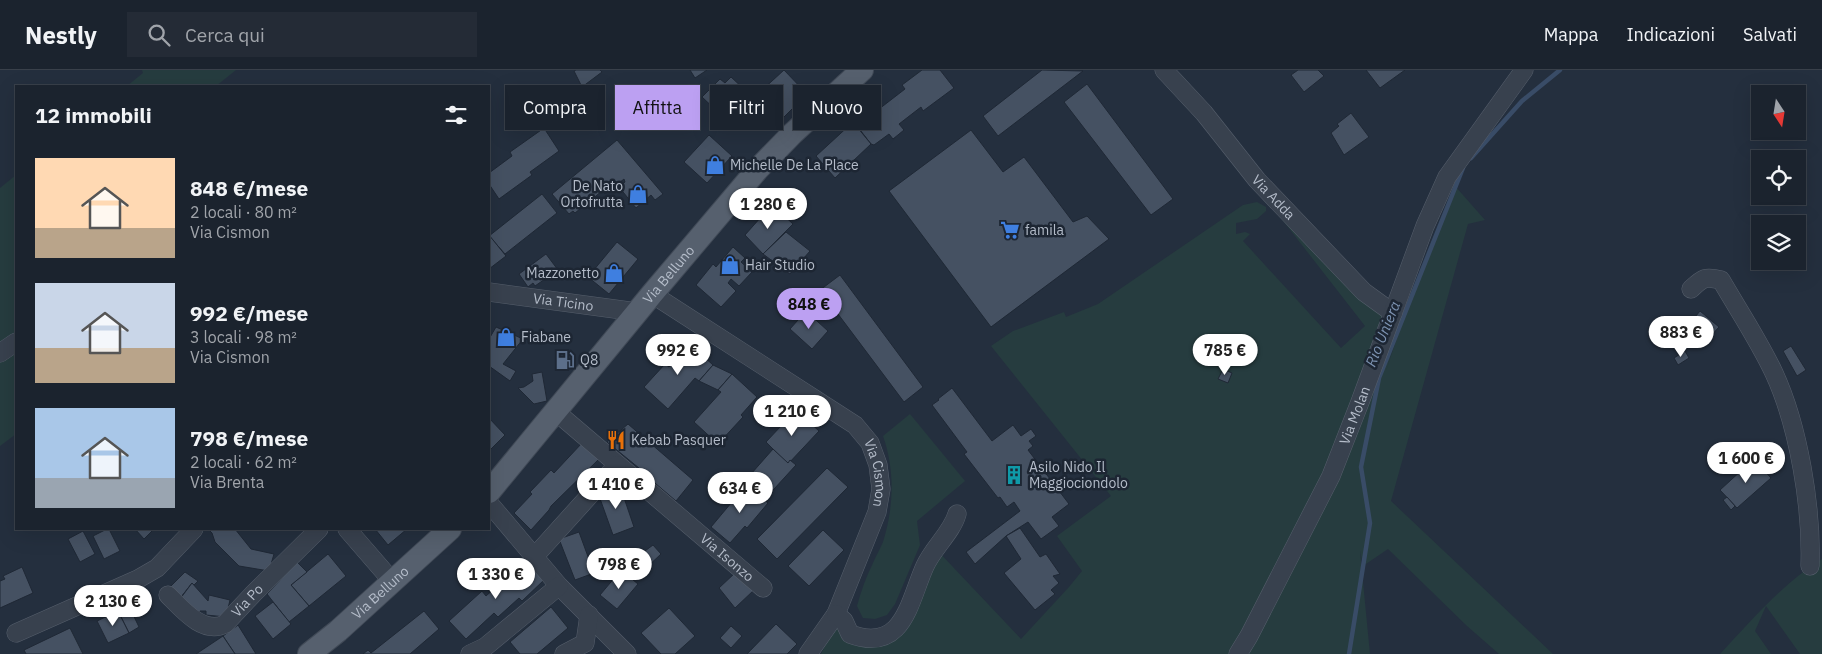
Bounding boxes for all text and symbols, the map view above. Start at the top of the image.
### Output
search box [127,12,477,57]
text: Nestly [25,19,97,51]
icon: search [145,21,173,49]
text: Cerca qui [185,23,265,47]
text: Mappa [1544,23,1598,46]
text: Indicazioni [1626,23,1715,46]
text: Salvati [1743,23,1797,46]
chip: Compra [505,85,605,130]
chip: Affitta [615,85,700,130]
chip: Filtri [710,85,783,130]
chip: Nuovo [793,85,881,130]
north arrow [1751,85,1806,140]
map controls [1751,85,1806,270]
text: 12 immobili [35,101,152,129]
icon: filters [442,101,470,129]
button: locate [1751,150,1806,205]
shop icon: Michelle De La Place [704,154,726,176]
place label: Michelle De La Place [730,156,859,174]
street label: Via Adda [1248,171,1300,224]
text: 848 €/mese [190,174,308,202]
place label: De Nato Ortofrutta [560,177,624,211]
icon: home [75,178,135,238]
shop icon: De Nato Ortofrutta [627,183,649,205]
pin: 1 280 € [722,188,814,230]
text: 1 280 € [740,194,796,214]
text: 2 locali · 80 m² [190,202,297,222]
button: layers [1751,215,1806,270]
supermarket icon: famila [999,219,1021,241]
place label: famila [1025,221,1065,239]
text: Via Cismon [190,222,270,242]
street label: Via Belluno [639,241,698,307]
shop icon: Hair Studio [719,254,741,276]
place label: Hair Studio [745,256,815,274]
shop icon: Mazzonetto [603,262,625,284]
place label: Mazzonetto [526,264,599,282]
pin: 848 € [774,288,844,330]
street label: Via Ticino [532,289,595,315]
text: 848 € [788,294,830,314]
water label: Rio Uniera [1361,298,1404,369]
text: 992 €/mese [190,299,308,327]
icon: home [75,303,135,363]
pin: 883 € [1646,316,1716,358]
text: 883 € [1660,322,1702,342]
shop icon: Fiabane [495,326,517,348]
text: 3 locali · 98 m² [190,327,297,347]
place label: Fiabane [521,328,571,346]
pin: 992 € [643,334,713,376]
pin: 785 € [1190,334,1260,376]
text: 992 € [657,340,699,360]
text: 785 € [1204,340,1246,360]
text: Via Cismon [190,347,270,367]
fuel station icon: Q8 [554,349,576,371]
place label: Q8 [580,351,598,369]
street label: Via Molan [1335,384,1374,447]
pin: 1 210 € [746,394,838,437]
text: 1 210 € [764,401,820,421]
text: 798 €/mese [190,424,308,452]
icon: home [75,428,135,488]
restaurant icon: Kebab Pasquer [605,429,627,451]
place label: Kebab Pasquer [631,431,726,449]
street label: Via Cismon [860,436,890,509]
pin: 1 600 € [1700,442,1792,484]
text: 1 600 € [1718,448,1774,468]
text: 2 locali · 62 m² [190,452,297,472]
place label: Asilo Nido Il Maggiociondolo [1029,458,1128,492]
building icon: Asilo Nido Il Maggiociondolo [1003,464,1025,486]
pin: 1 410 € [570,468,662,510]
text: Via Brenta [190,472,264,492]
pin: 634 € [705,472,775,514]
text: 1 410 € [588,474,644,494]
text: 634 € [719,478,761,498]
street label: Via Isonzo [696,529,758,586]
pin: 798 € [584,548,654,590]
text: 798 € [598,554,640,574]
pin: 1 330 € [450,558,542,600]
street label: Via Belluno [348,562,413,623]
text: 1 330 € [468,564,524,584]
street label: Via Po [227,580,267,621]
pin: 2 130 € [67,584,159,627]
text: 2 130 € [85,591,141,611]

